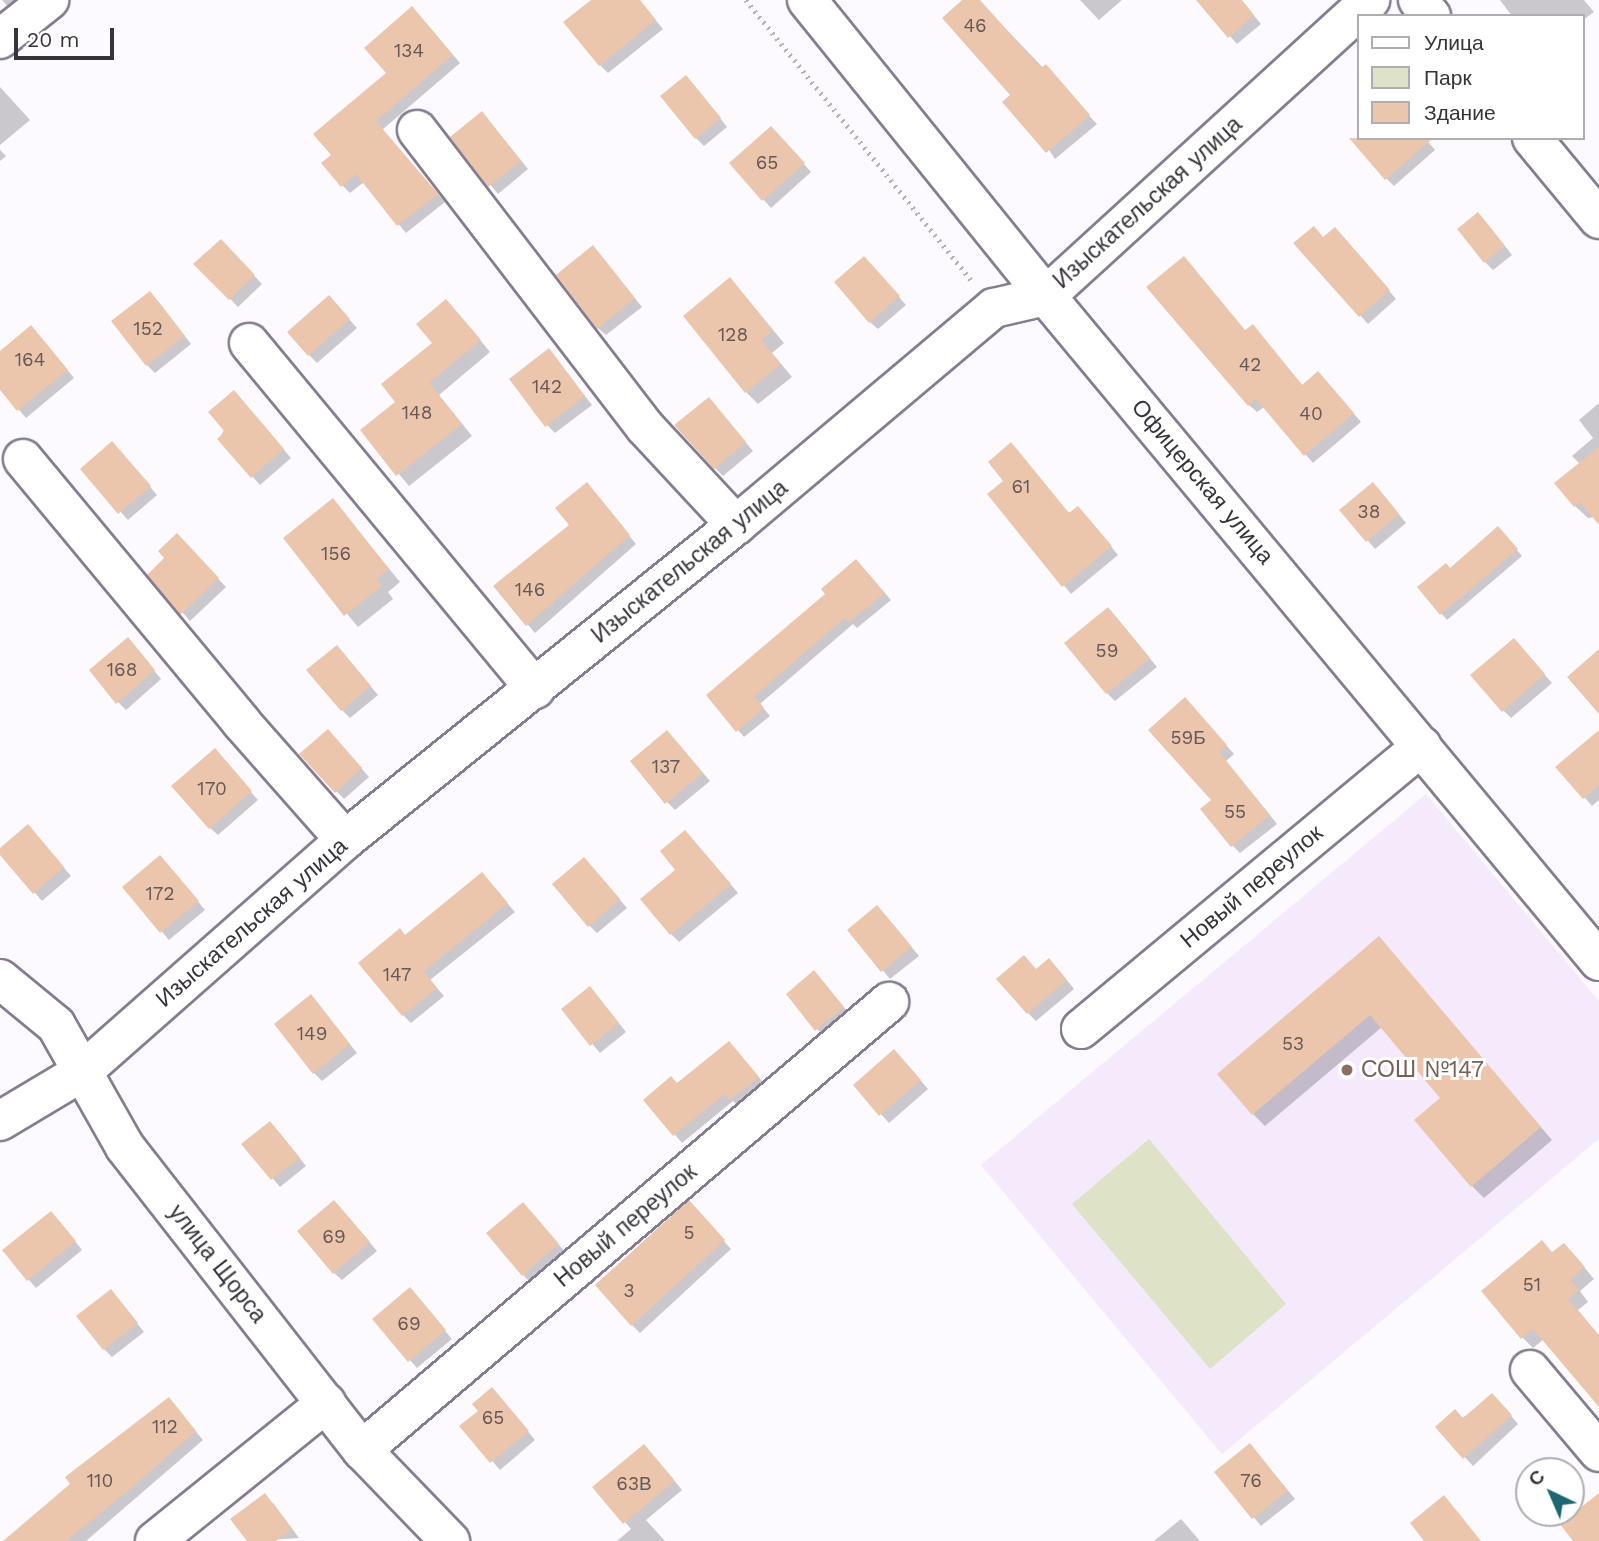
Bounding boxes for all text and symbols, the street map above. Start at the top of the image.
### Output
scale bar [18,14,117,58]
legend [1358,14,1585,140]
house number: 46 [963,15,987,37]
text: 20 m [27,27,79,52]
text: Улица [1424,30,1484,55]
house number: 134 [394,40,424,62]
text: Парк [1424,65,1472,90]
text: Здание [1424,100,1496,125]
street label: Изыскательская улица [1048,111,1248,295]
house number: 65 [756,152,778,174]
house number: 152 [133,318,163,340]
house number: 128 [718,324,748,346]
house number: 164 [15,349,45,371]
house number: 42 [1239,354,1261,376]
house number: 142 [532,376,562,398]
street label: Офицерская улица [1125,394,1279,570]
house number: 148 [402,402,432,424]
house number: 40 [1299,403,1323,425]
street label: Изыскательская улица [586,474,794,650]
house number: 61 [1012,476,1030,498]
house number: 38 [1358,501,1380,523]
house number: 156 [321,543,351,565]
house number: 146 [515,579,545,601]
house number: 59 [1096,640,1118,662]
house number: 168 [107,659,137,681]
house number: 59Б [1170,727,1206,749]
house number: 137 [652,756,680,778]
house number: 170 [197,778,227,800]
house number: 55 [1224,801,1246,823]
street label: Новый переулок [1175,820,1329,954]
street label: Изыскательская улица [151,833,353,1013]
house number: 172 [145,883,175,905]
house number: 147 [383,964,411,986]
house number: 149 [297,1023,327,1045]
house number: 53 [1282,1033,1304,1055]
place label: СОШ №147 [1361,1056,1484,1084]
marker: СОШ №147 [1339,1062,1355,1078]
street label: Новый переулок [549,1159,703,1293]
street label: улица Щорса [162,1199,272,1329]
house number: 5 [683,1222,695,1244]
house number: 69 [322,1226,346,1248]
house number: 51 [1523,1274,1541,1296]
house number: 3 [623,1280,635,1302]
house number: 69 [397,1313,421,1335]
house number: 65 [482,1407,504,1429]
house number: 112 [152,1416,178,1438]
north arrow [1515,1457,1585,1527]
text: С [1524,1465,1549,1491]
house number: 110 [87,1470,113,1492]
house number: 76 [1240,1470,1262,1492]
house number: 63В [616,1473,652,1495]

